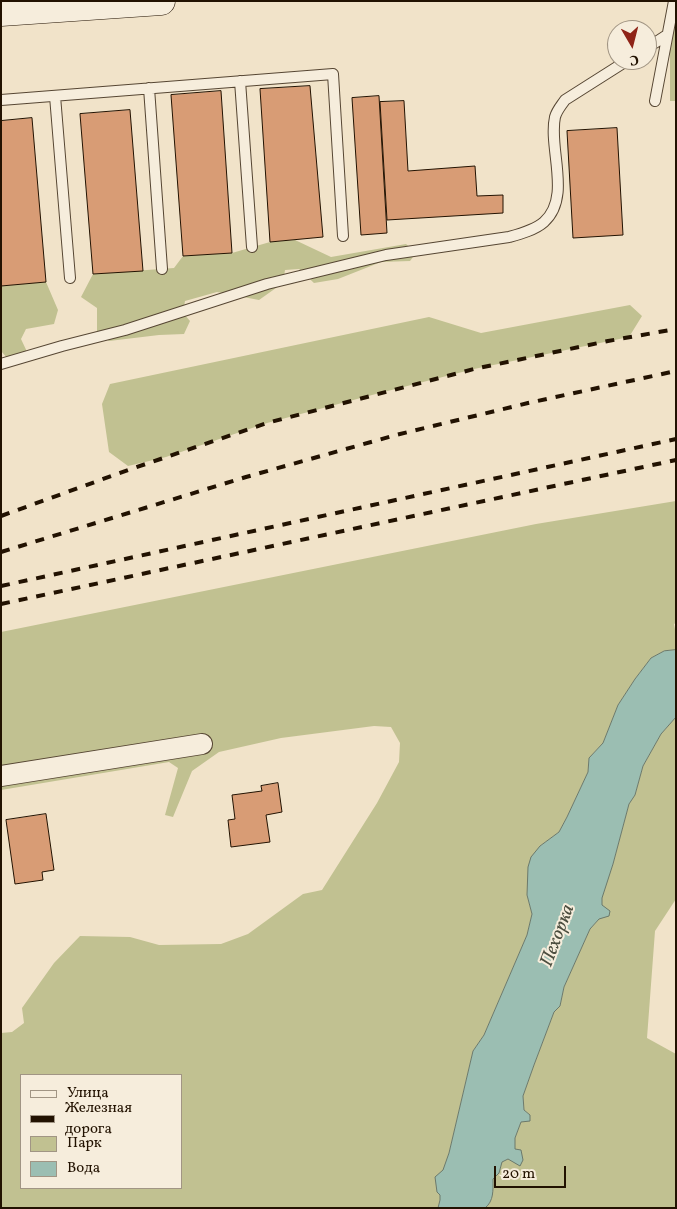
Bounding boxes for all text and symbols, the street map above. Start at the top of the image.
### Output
north arrow [607,20,657,70]
text: С [628,49,640,69]
water label: Пехорка [537,902,581,970]
legend [20,1074,182,1189]
text: Улица [67,1083,109,1104]
text: Железная дорога [65,1098,132,1140]
text: Парк [67,1133,102,1154]
scale bar [497,1156,570,1188]
text: Вода [67,1158,100,1179]
text: 20 m [502,1164,535,1185]

